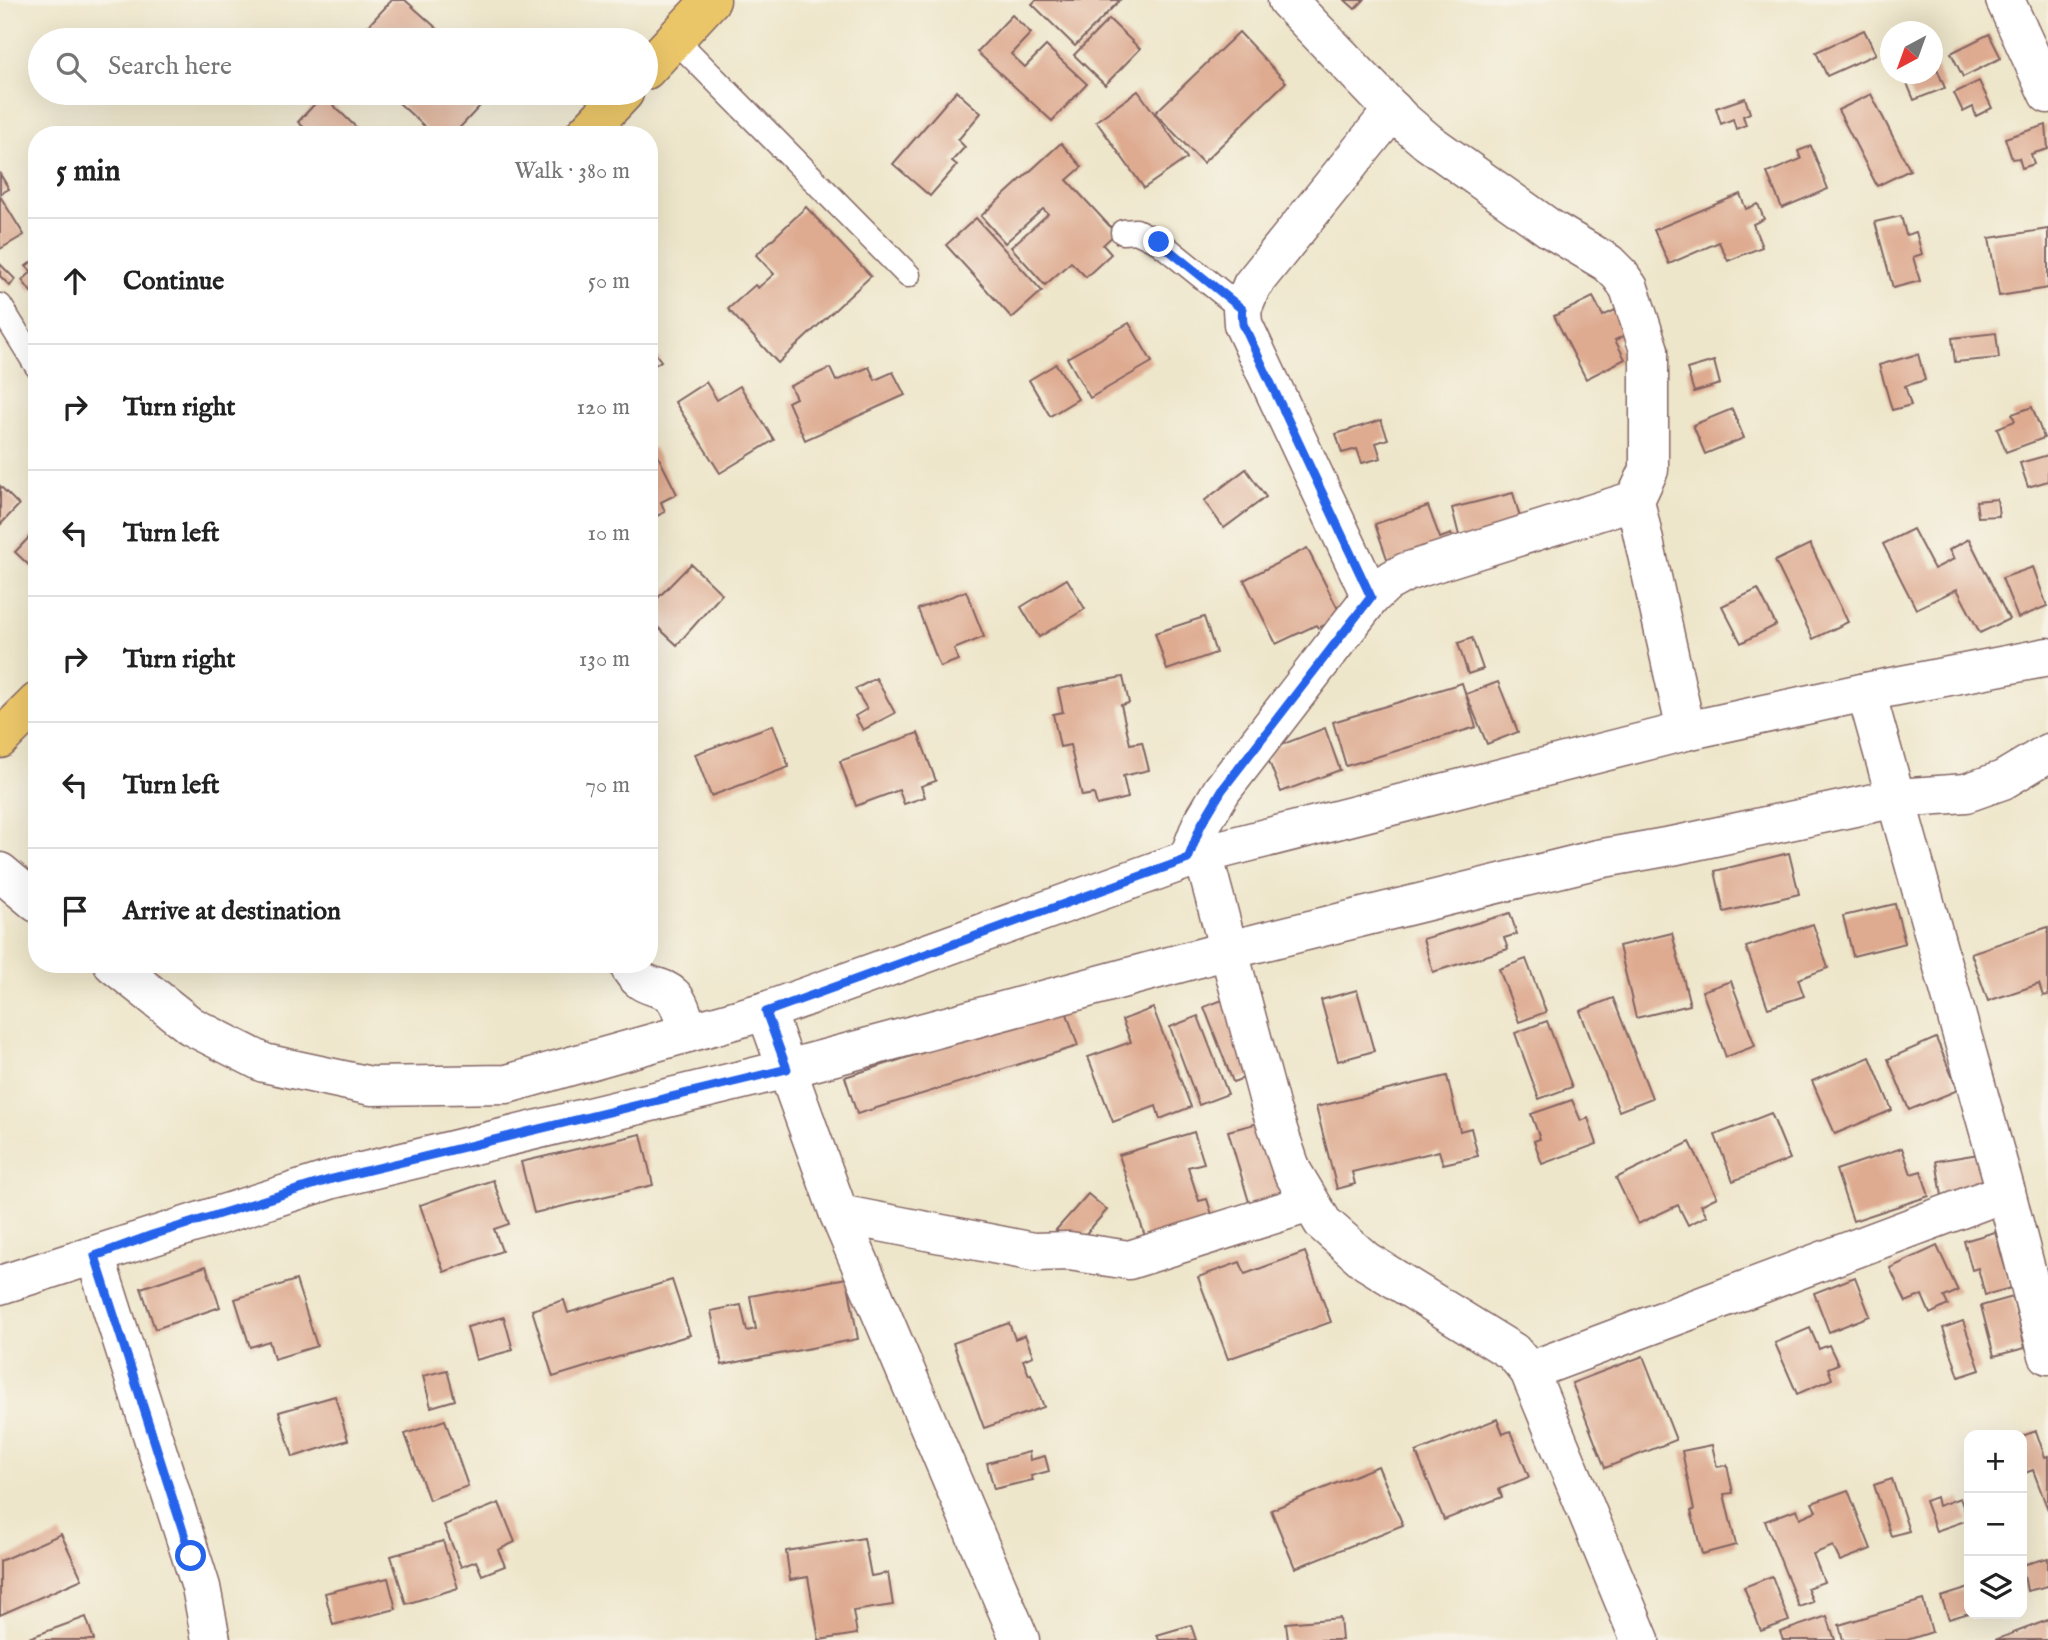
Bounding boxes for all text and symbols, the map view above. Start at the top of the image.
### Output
north arrow [1880,21,1943,84]
search box [28,28,658,105]
icon: search [52,48,90,86]
text: Search here [108,50,232,83]
text: 5 min [56,153,121,191]
text: Walk · 380 m [514,157,630,186]
route end [1143,226,1174,257]
icon: ahead [56,262,94,300]
text: Continue [123,265,224,298]
text: 50 m [588,267,630,296]
icon: right [56,388,94,426]
text: Turn right [123,391,236,424]
text: 120 m [577,393,630,422]
icon: left [56,514,94,552]
text: Turn left [123,517,220,550]
text: 10 m [587,519,630,548]
icon: right [56,640,94,678]
text: Turn right [123,643,236,676]
text: 130 m [579,645,630,674]
icon: left [56,766,94,804]
text: Turn left [123,769,220,802]
text: 70 m [585,771,630,800]
icon: arrive [56,892,94,930]
text: Arrive at destination [123,895,341,928]
map controls [1964,1430,2027,1619]
button: + [1964,1430,2027,1493]
button: − [1964,1493,2027,1556]
route start [175,1540,206,1571]
button: layers [1964,1556,2027,1619]

